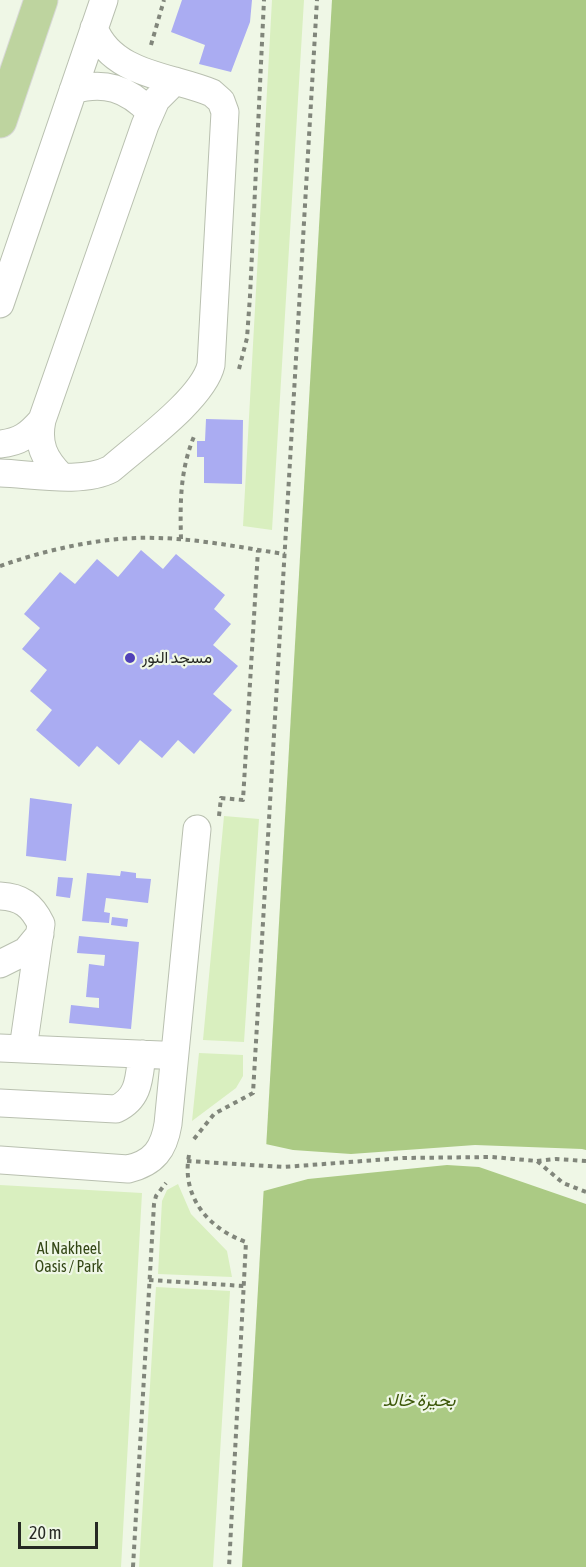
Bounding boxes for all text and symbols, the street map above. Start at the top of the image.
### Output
place label: مسجد النور [142,648,212,668]
marker: مسجد النور [123,651,137,665]
park label: Al Nakheel Oasis / Park [35,1239,103,1277]
water label: بحيرة خالد [383,1389,455,1411]
scale bar [21,1510,100,1548]
text: 20 m [29,1522,61,1543]

